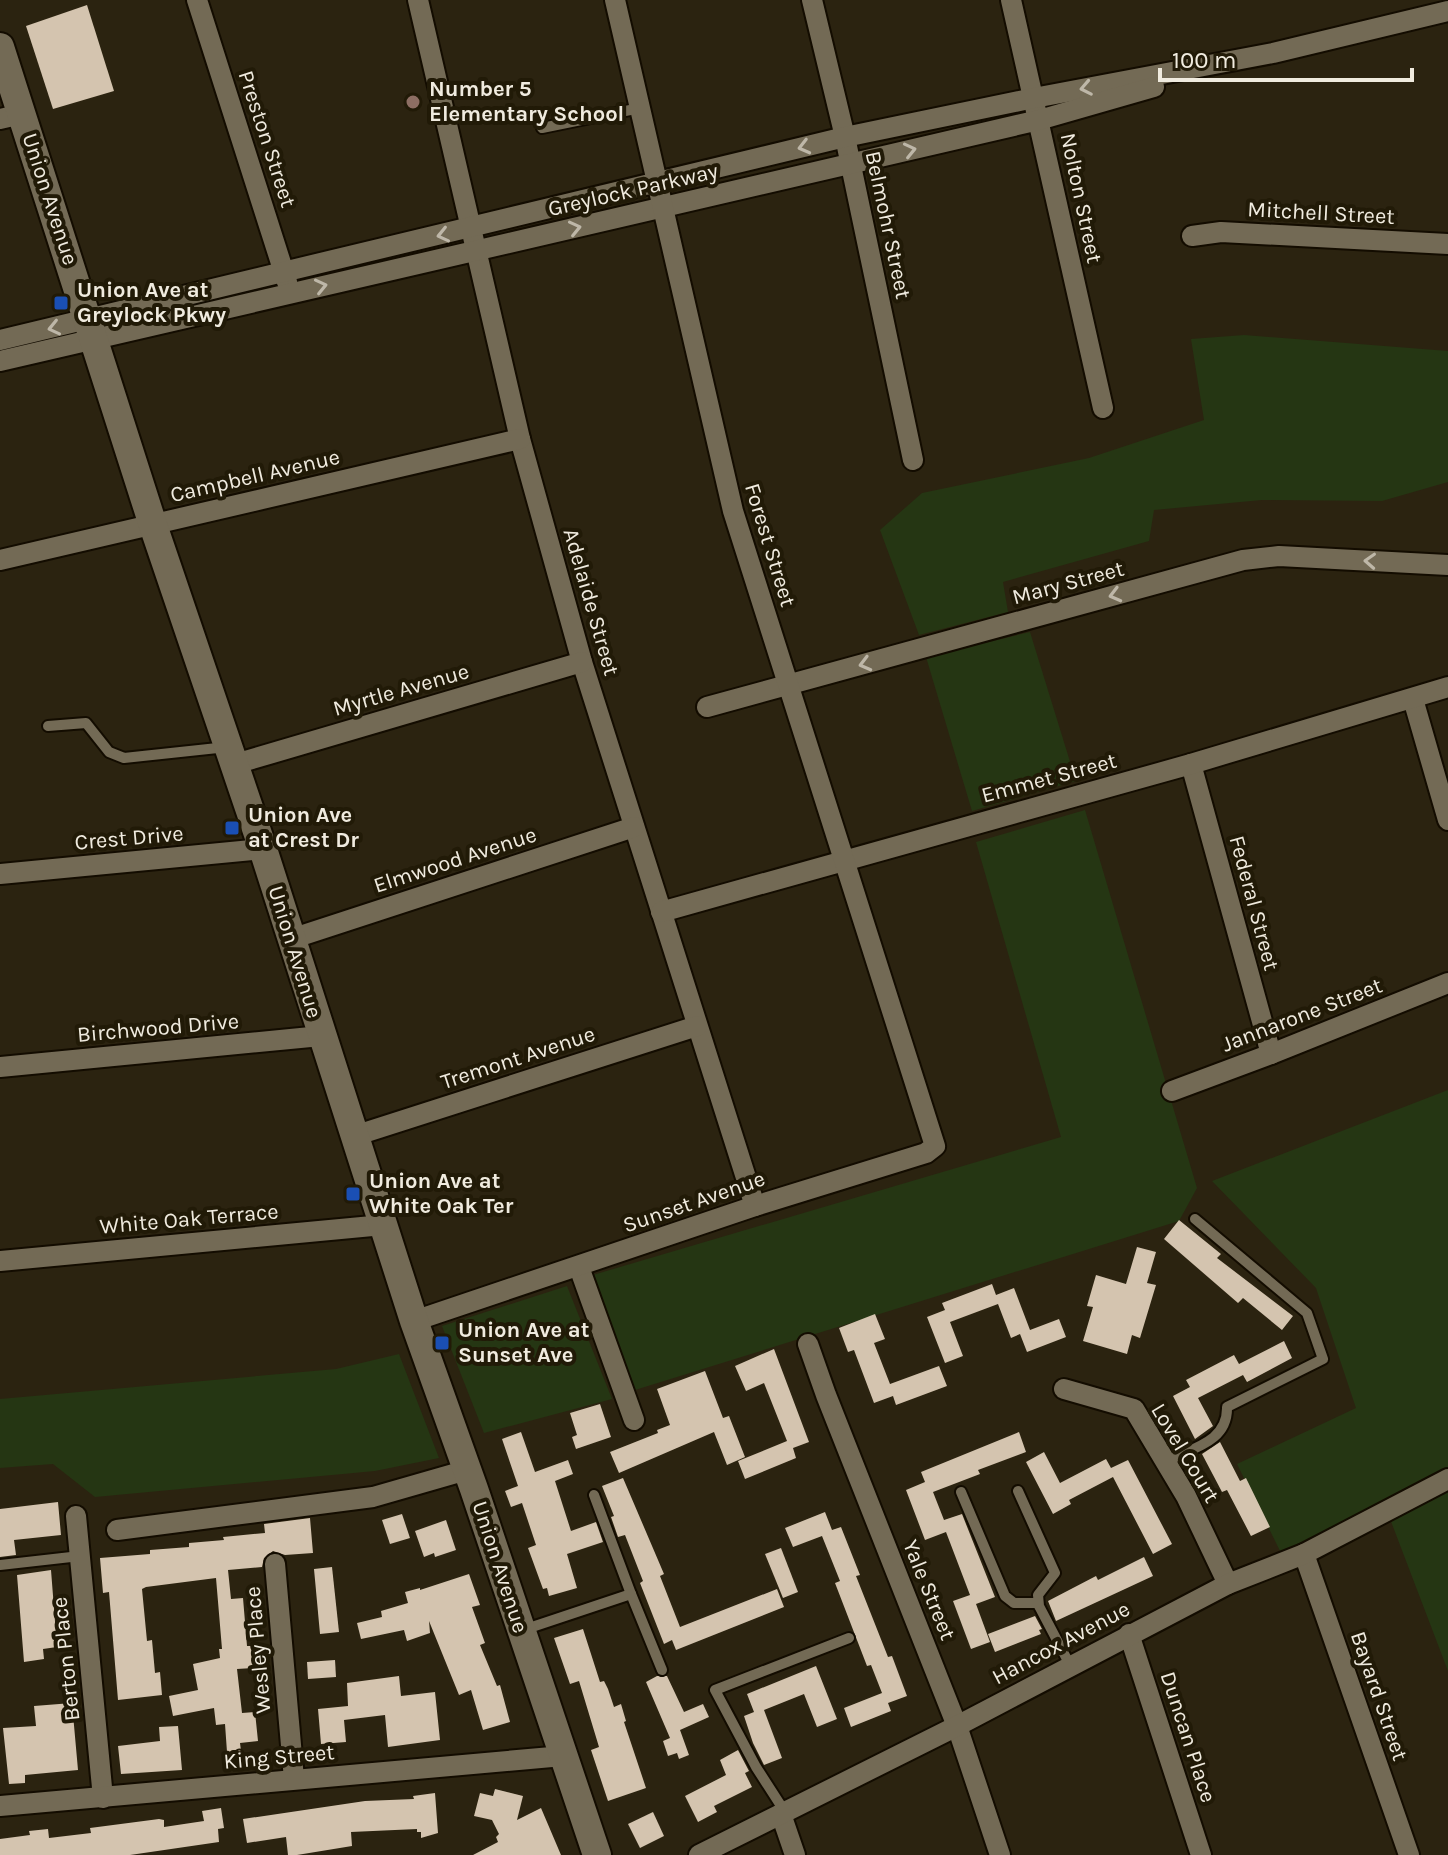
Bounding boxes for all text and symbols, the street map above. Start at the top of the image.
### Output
scale bar [1160,32,1412,82]
text: 100 m [1172,46,1237,74]
street label: Preston Street [233,67,301,211]
place label: Number 5 Elementary School [429,76,624,127]
one-way arrow [1080,79,1093,96]
marker: Number 5 Elementary School [404,93,422,111]
street label: Union Avenue [16,130,84,268]
street label: Nolton Street [1055,131,1107,265]
one-way arrow [798,138,812,155]
one-way arrow [903,143,916,160]
street label: Belmohr Street [860,149,916,301]
street label: Greylock Parkway [545,158,721,222]
street label: Mitchell Street [1247,196,1395,230]
one-way arrow [567,220,581,237]
one-way arrow [436,226,450,243]
place label: Union Ave at Greylock Pkwy [77,277,226,328]
one-way arrow [314,278,328,295]
marker: Union Ave at Greylock Pkwy [52,294,70,312]
one-way arrow [47,319,61,336]
street label: Campbell Avenue [168,444,342,508]
street label: Forest Street [739,480,801,610]
street label: Adelaide Street [558,525,624,679]
one-way arrow [1363,553,1376,570]
street label: Mary Street [1009,556,1127,610]
one-way arrow [1109,585,1123,602]
one-way arrow [858,654,872,671]
street label: Myrtle Avenue [330,658,472,722]
street label: Emmet Street [979,747,1119,809]
place label: Union Ave at Crest Dr [248,802,359,853]
marker: Union Ave at Crest Dr [223,819,241,837]
street label: Crest Drive [73,820,185,856]
street label: Elmwood Avenue [370,821,540,899]
street label: Federal Street [1224,833,1284,973]
street label: Union Avenue [263,883,327,1021]
street label: Jannarone Street [1218,972,1386,1058]
street label: Birchwood Drive [76,1008,240,1048]
street label: Tremont Avenue [438,1021,598,1095]
street label: Sunset Avenue [619,1166,769,1238]
place label: Union Ave at White Oak Ter [369,1168,514,1219]
marker: Union Ave at White Oak Ter [344,1185,362,1203]
street label: White Oak Terrace [98,1198,280,1240]
place label: Union Ave at Sunset Ave [458,1317,590,1368]
marker: Union Ave at Sunset Ave [433,1334,451,1352]
street label: Lovel Court [1145,1399,1225,1507]
street label: Union Avenue [466,1498,534,1636]
street label: Yale Street [897,1536,961,1644]
street label: Wesley Place [239,1585,277,1715]
street label: Berton Place [47,1596,85,1722]
street label: Hancox Avenue [988,1596,1134,1690]
street label: Bayard Street [1345,1628,1413,1764]
street label: Duncan Place [1155,1668,1221,1806]
street label: King Street [222,1739,336,1775]

